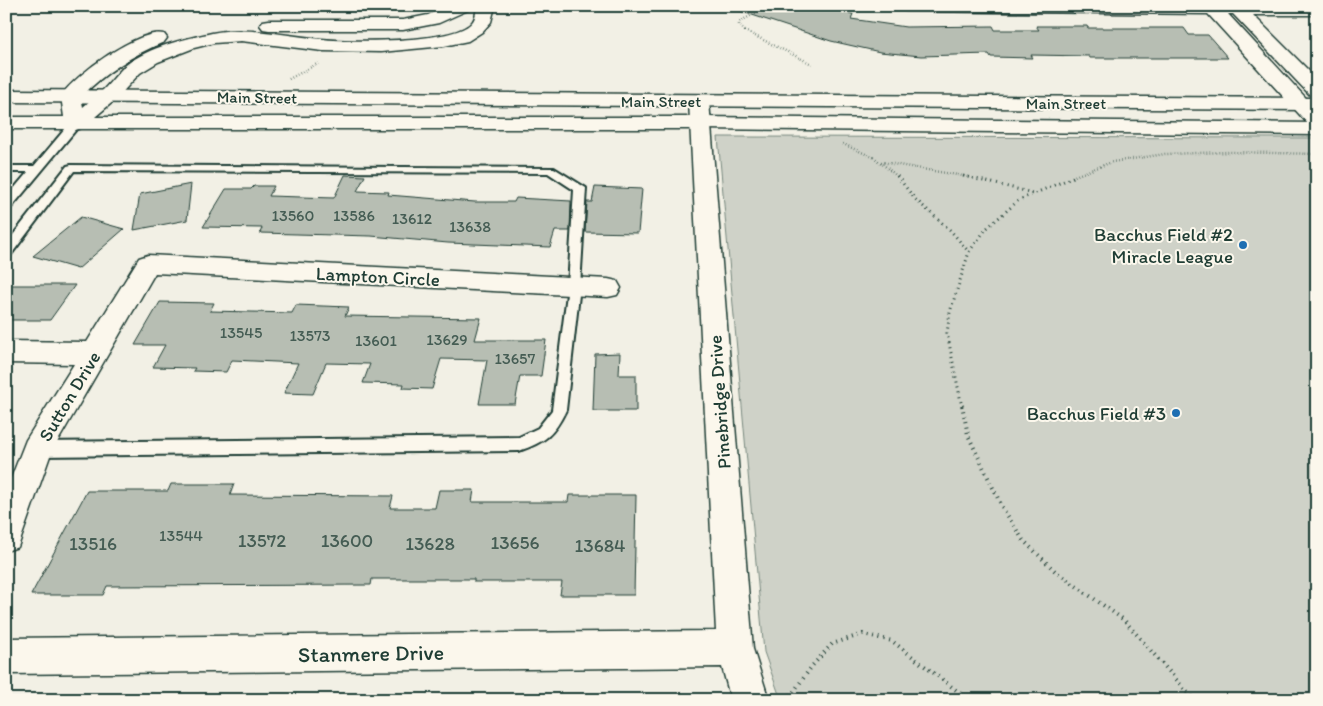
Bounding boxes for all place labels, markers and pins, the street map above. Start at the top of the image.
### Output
place label: Bacchus Field #2 Miracle League [1094,223,1233,268]
marker: Bacchus Field #2 Miracle League [1237,239,1249,251]
place label: Bacchus Field #3 [1027,402,1166,425]
marker: Bacchus Field #3 [1170,407,1182,419]

